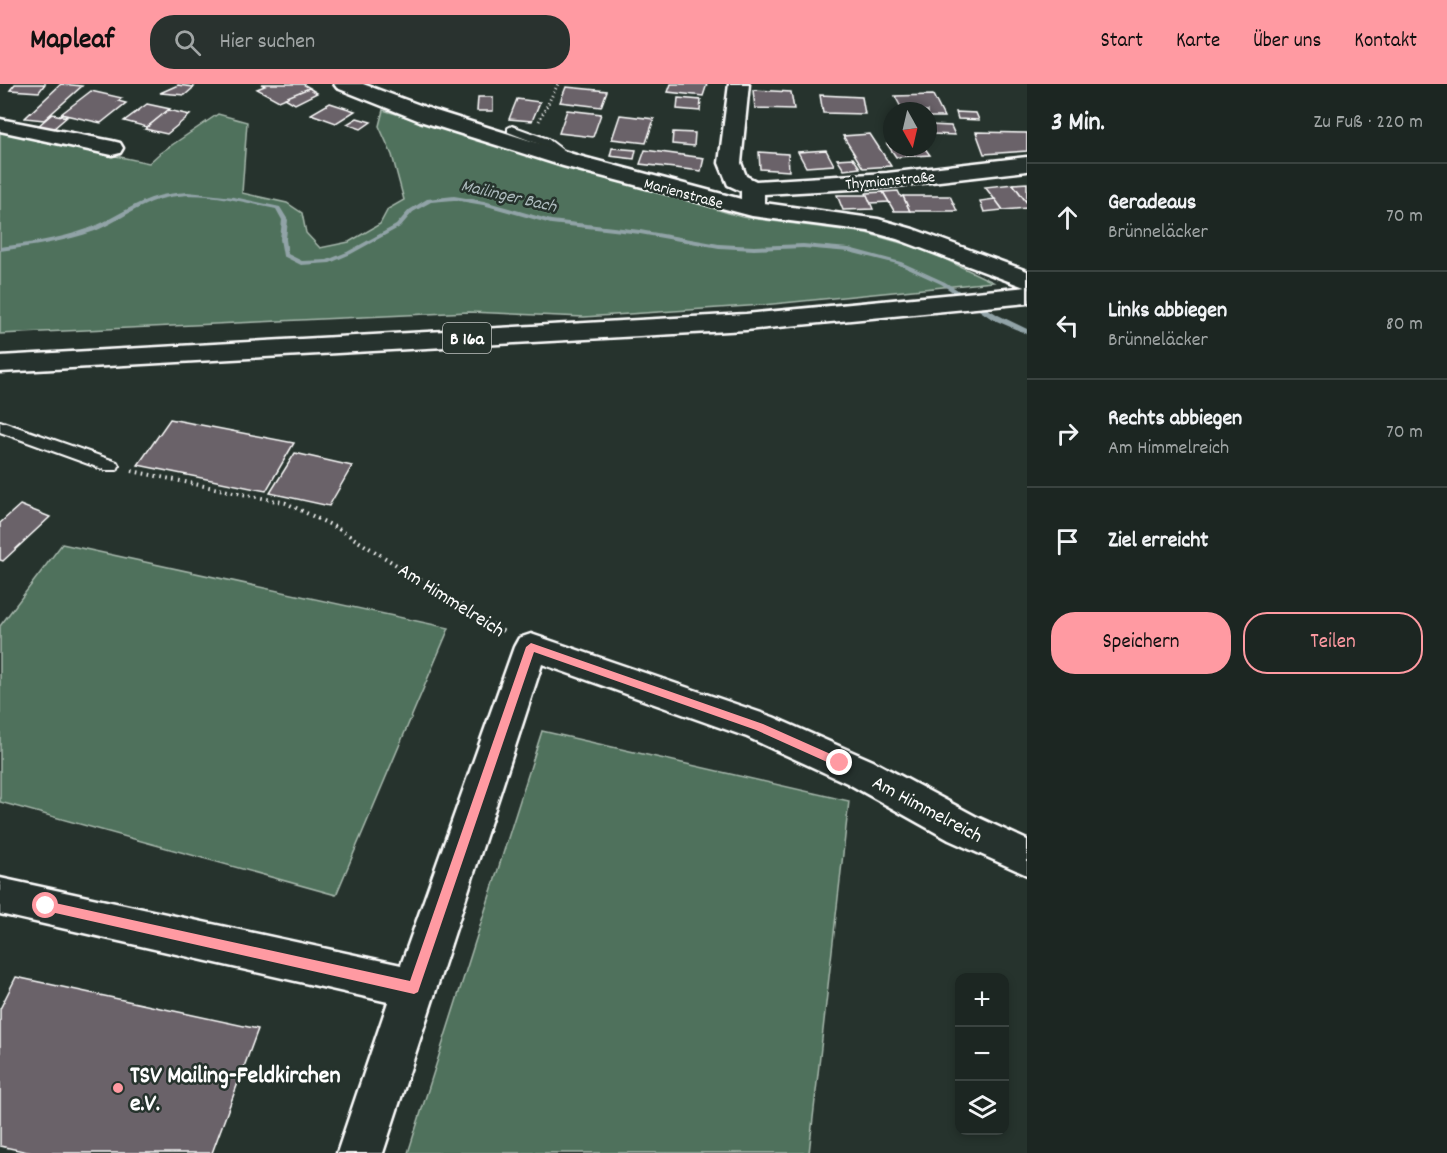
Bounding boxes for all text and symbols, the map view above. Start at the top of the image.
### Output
search box [150,15,570,69]
text: Mapleaf [30,22,114,62]
icon: search [171,26,204,59]
text: Hier suchen [219,27,315,58]
text: Start [1101,27,1143,57]
text: Karte [1176,27,1220,57]
text: Über uns [1253,27,1321,57]
text: Kontakt [1354,27,1417,57]
north arrow [883,102,937,156]
text: 3 Min. [1051,105,1105,142]
text: Zu Fuß · 220 m [1314,109,1423,137]
street label: Thymianstraße [845,166,936,197]
street label: Marienstraße [641,173,725,216]
water label: Mailinger Bach [458,174,559,221]
text: Geradeaus [1108,188,1196,219]
icon: ahead [1051,201,1084,234]
text: 70 m [1386,203,1423,231]
text: Brünneläcker [1108,219,1208,247]
text: Links abbiegen [1108,296,1227,327]
icon: left [1051,309,1084,342]
text: 80 m [1386,311,1423,339]
road number: B 16a [443,323,491,353]
text: Brünneläcker [1108,327,1208,355]
text: Rechts abbiegen [1108,404,1242,435]
icon: right [1051,417,1084,450]
text: 70 m [1386,419,1423,447]
text: Am Himmelreich [1108,435,1229,463]
icon: arrive [1051,525,1084,558]
text: Ziel erreicht [1108,526,1208,557]
street label: Am Himmelreich [392,558,509,646]
button: Speichern [1051,612,1231,674]
button: Teilen [1243,612,1423,674]
route end [826,749,852,775]
street label: Am Himmelreich [866,770,987,851]
route start [32,892,58,918]
map controls [955,973,1009,1135]
button: + [955,973,1009,1027]
button: − [955,1027,1009,1081]
place label: TSV Mailing-Feldkirchen e.V. [130,1060,341,1122]
marker: TSV Mailing-Feldkirchen e.V. [111,1081,125,1095]
button: layers [955,1081,1009,1135]

